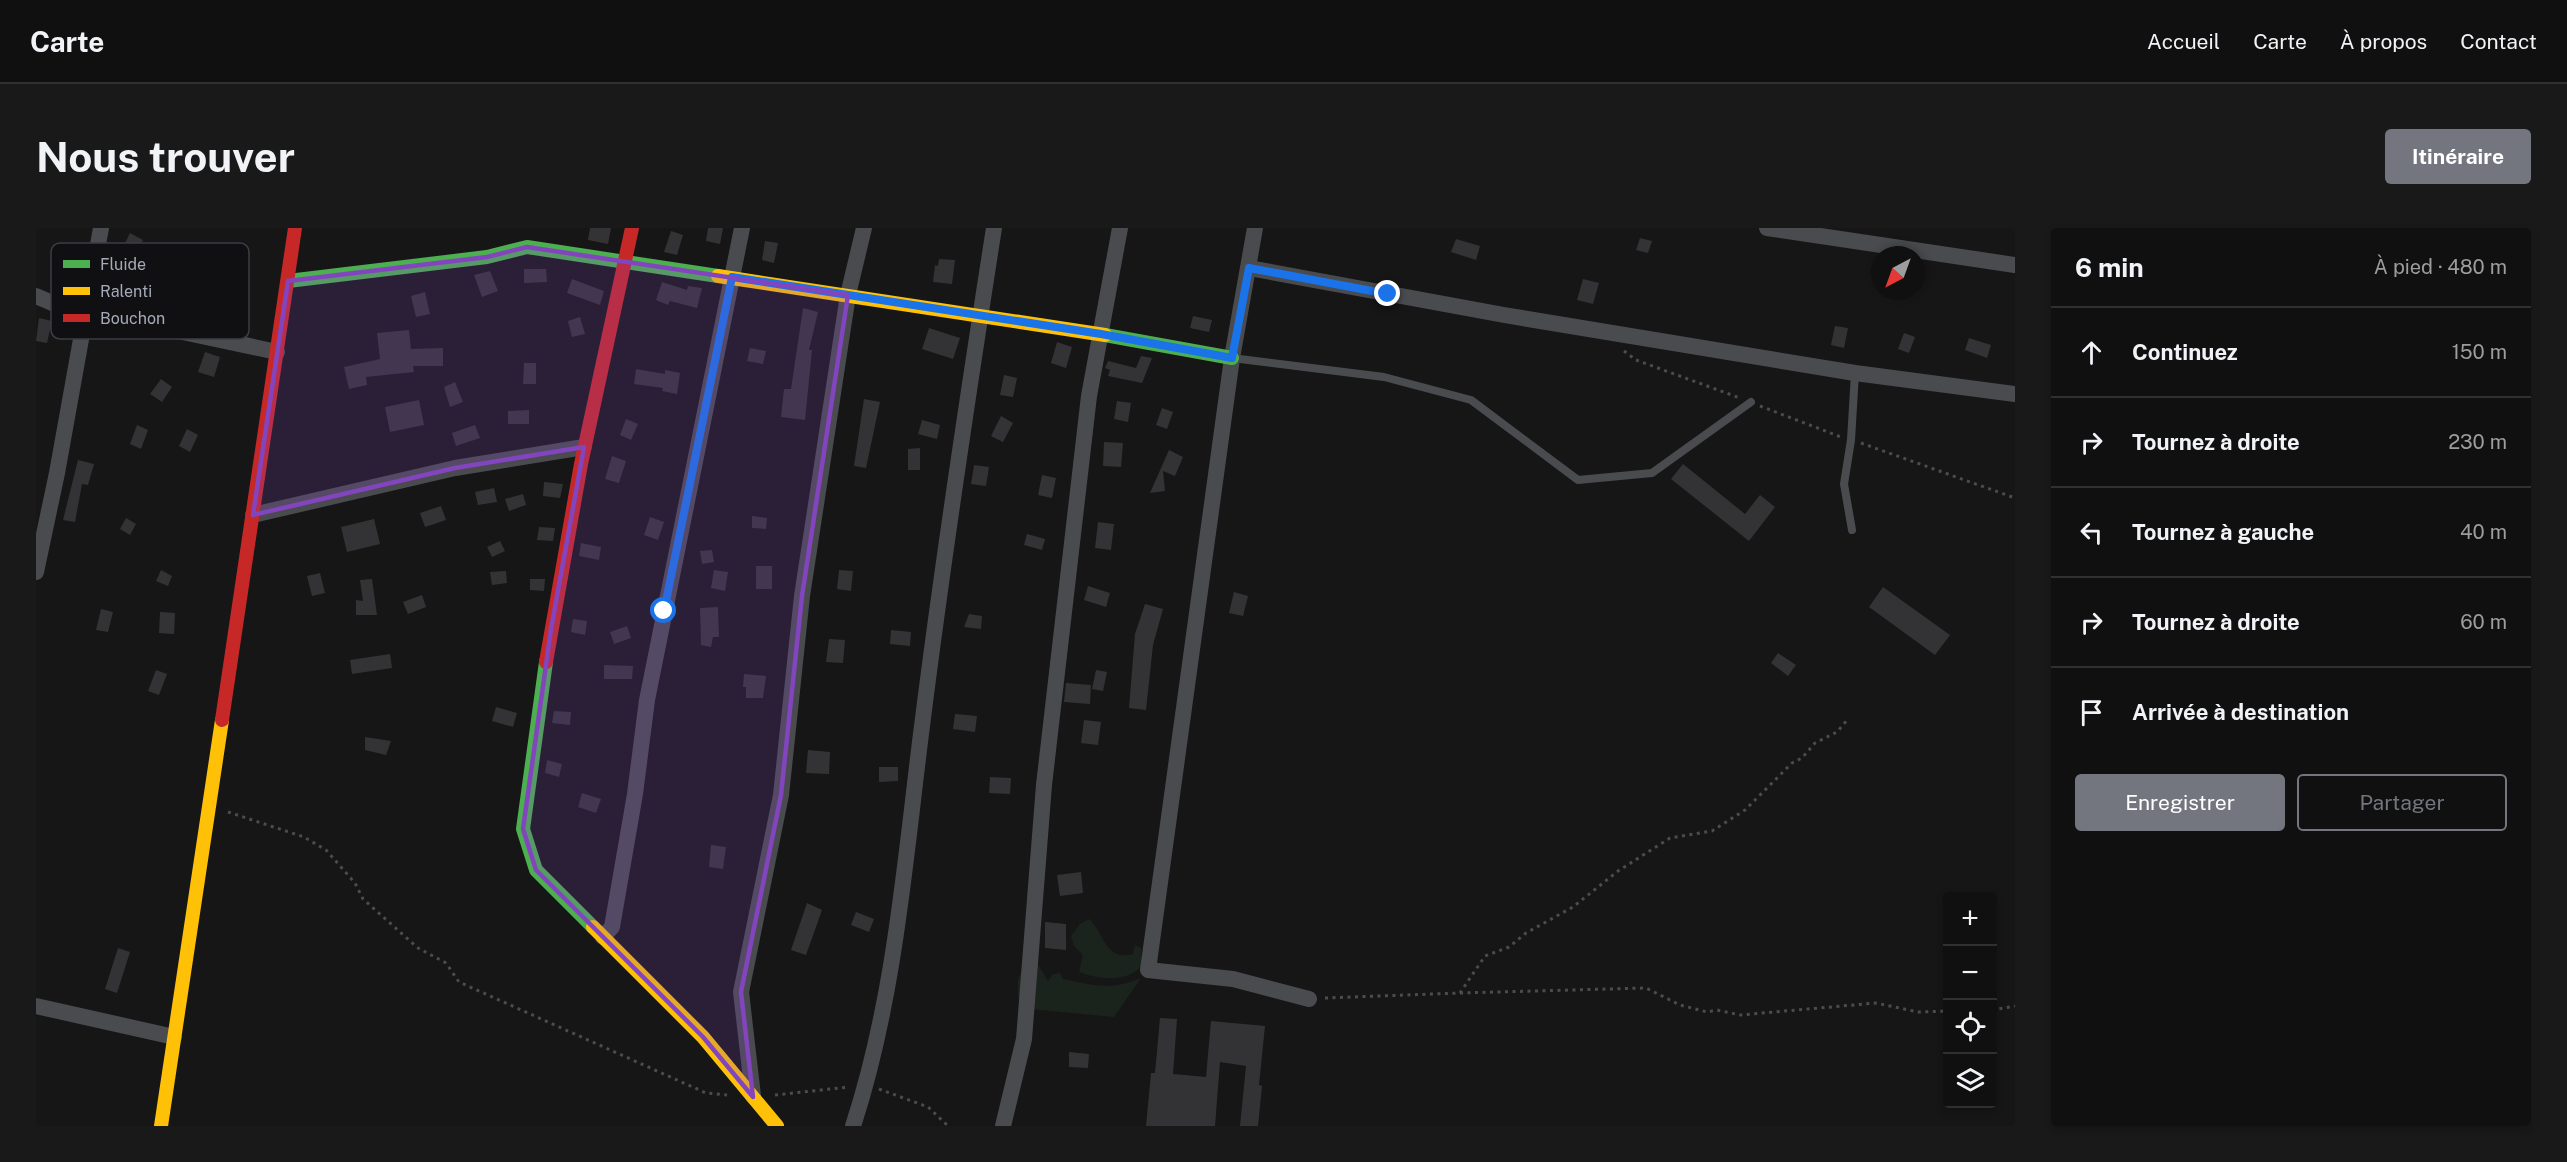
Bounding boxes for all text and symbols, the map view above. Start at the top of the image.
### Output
text: Carte [30,25,104,58]
text: Accueil [2147,29,2220,54]
text: Carte [2253,29,2307,54]
text: À propos [2340,29,2427,54]
text: Contact [2460,29,2537,54]
button: Itinéraire [2385,129,2531,184]
text: Nous trouver [36,132,295,181]
legend [51,243,249,339]
north arrow [1871,246,1925,300]
text: 6 min [2075,252,2144,283]
text: Fluide [100,255,146,274]
text: À pied · 480 m [2374,255,2507,279]
route end [1374,280,1400,306]
text: Ralenti [100,282,152,301]
text: Bouchon [100,309,165,328]
icon: ahead [2075,336,2108,369]
text: Continuez [2132,339,2238,365]
text: 150 m [2452,340,2507,364]
icon: right [2075,426,2108,459]
text: Tournez à droite [2132,429,2300,455]
text: 230 m [2448,430,2507,454]
icon: left [2075,516,2108,549]
text: Tournez à gauche [2132,519,2314,545]
text: 40 m [2460,520,2507,544]
route start [650,597,676,623]
icon: right [2075,606,2108,639]
text: Tournez à droite [2132,609,2300,635]
text: 60 m [2460,610,2507,634]
icon: arrive [2075,696,2108,729]
text: Arrivée à destination [2132,699,2349,725]
button: Enregistrer [2075,774,2285,831]
button: Partager [2297,774,2507,831]
map controls [1943,892,1997,1108]
button: + [1943,892,1997,946]
button: − [1943,946,1997,1000]
button: locate [1943,1000,1997,1054]
button: layers [1943,1054,1997,1108]

